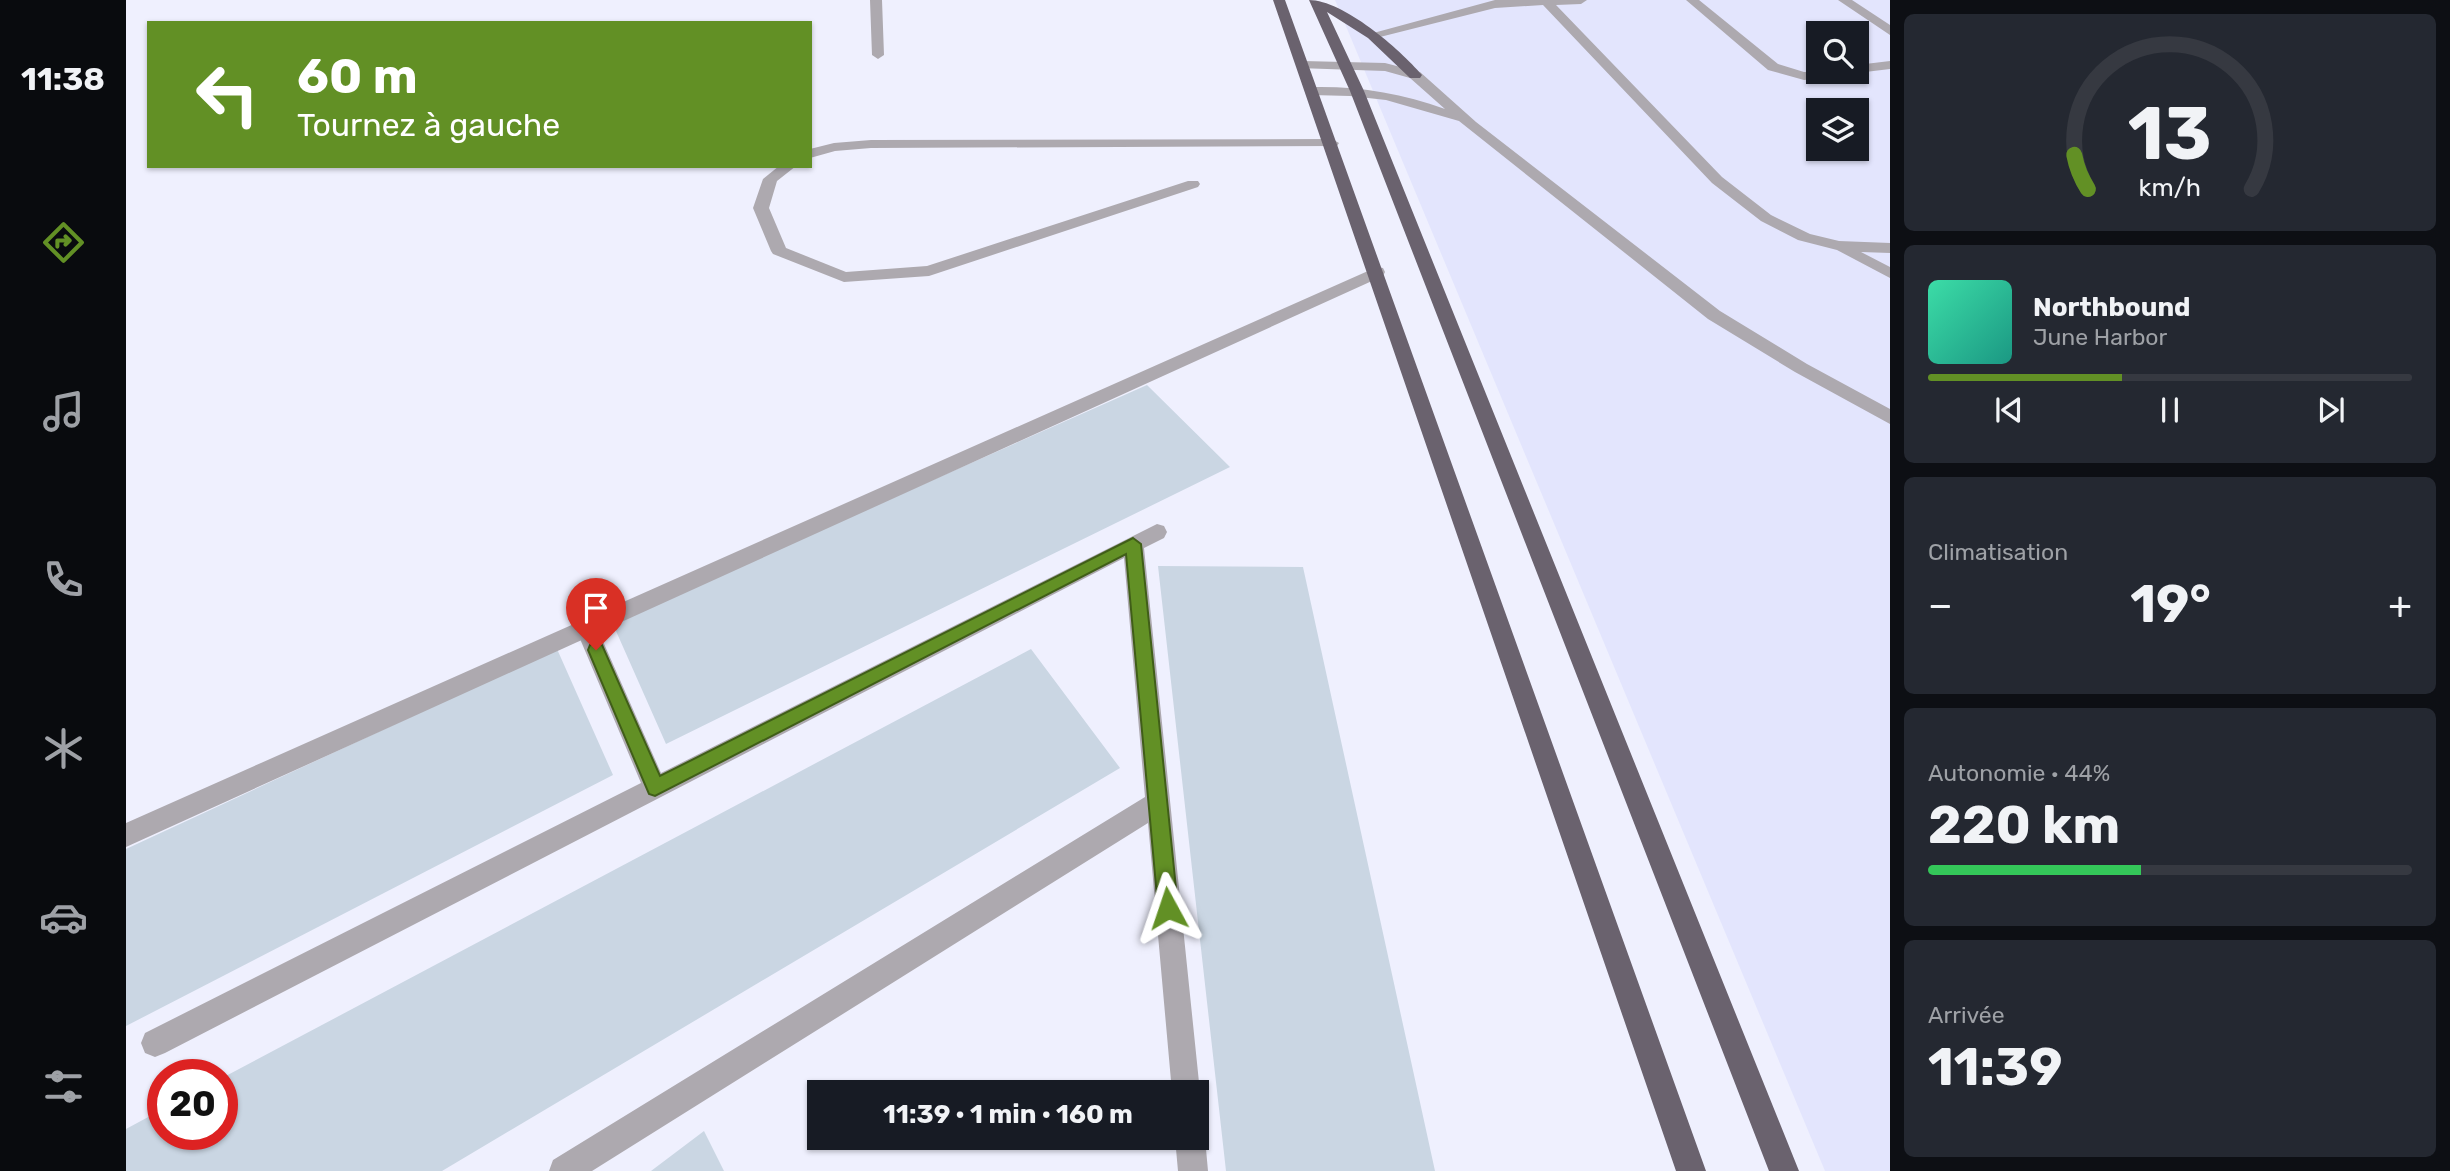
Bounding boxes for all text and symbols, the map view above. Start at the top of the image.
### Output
map controls [1806,21,1869,161]
button: search [1806,21,1869,84]
text: 60 m [297,47,418,105]
icon: left [182,49,273,140]
text: 11:38 [21,60,105,98]
text: 13 [2128,91,2212,177]
button: layers [1806,98,1869,161]
text: Tournez à gauche [297,106,560,144]
text: km/h [2139,173,2201,202]
icon: directions [39,218,88,267]
text: Northbound [2033,292,2191,323]
text: June Harbor [2033,323,2167,351]
icon: music [39,387,88,436]
icon: previous [1990,391,2028,429]
icon: pause [2151,391,2189,429]
icon: next [2312,391,2350,429]
text: Climatisation [1928,538,2068,566]
icon: phone [39,555,88,604]
text: 19° [2130,573,2211,635]
pin [566,578,626,650]
text: − [1928,582,1953,628]
text: + [2388,582,2412,628]
icon: arrive [577,589,615,627]
icon: climate [39,724,88,773]
text: Autonomie · 44% [1928,759,2110,787]
text: 220 km [1928,794,2120,856]
position arrow [1131,871,1205,945]
icon: car [39,893,88,942]
text: Arrivée [1928,1001,2005,1029]
text: 11:39 [1928,1036,2062,1098]
speed limit sign: 20 [147,1059,238,1150]
icon: filters [39,1062,88,1111]
text: 11:39 · 1 min · 160 m [883,1099,1133,1130]

